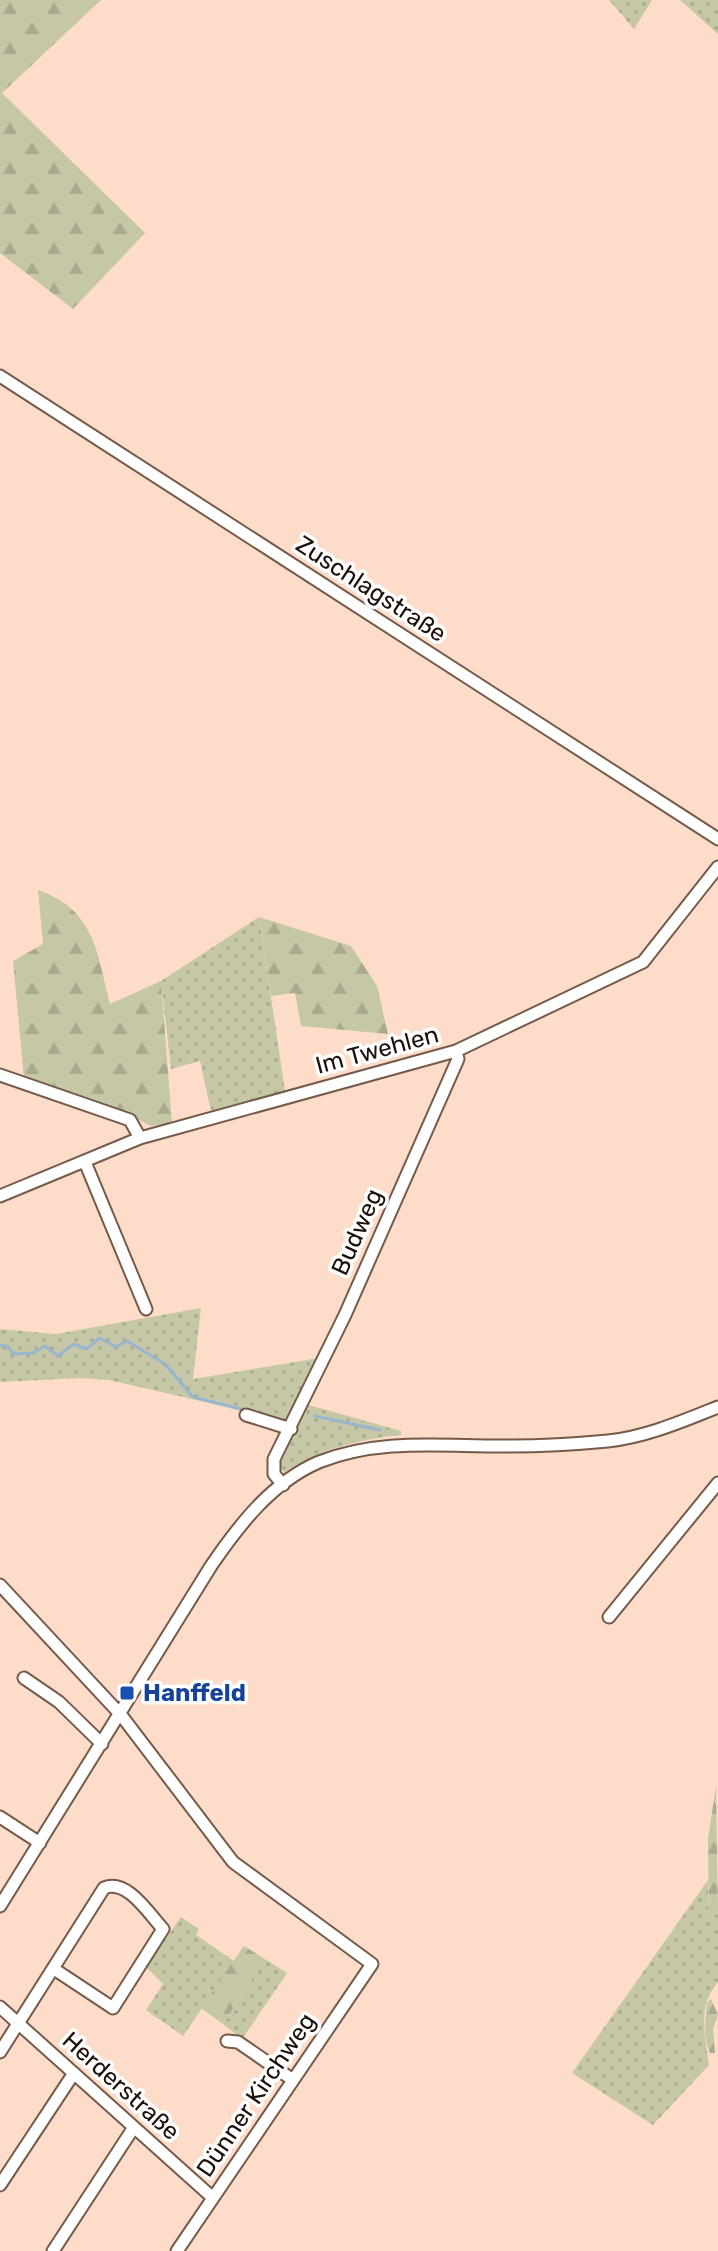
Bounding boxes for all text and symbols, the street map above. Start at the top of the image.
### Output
street label: Zuschlagstraße [291,530,451,648]
street label: Im Twehlen [312,1020,442,1080]
street label: Budweg [326,1185,388,1279]
place label: Hanffeld [143,1679,246,1707]
marker: Hanffeld [118,1684,136,1702]
street label: Dünner Kirchweg [191,2008,321,2182]
street label: Herderstraße [57,2026,185,2146]

